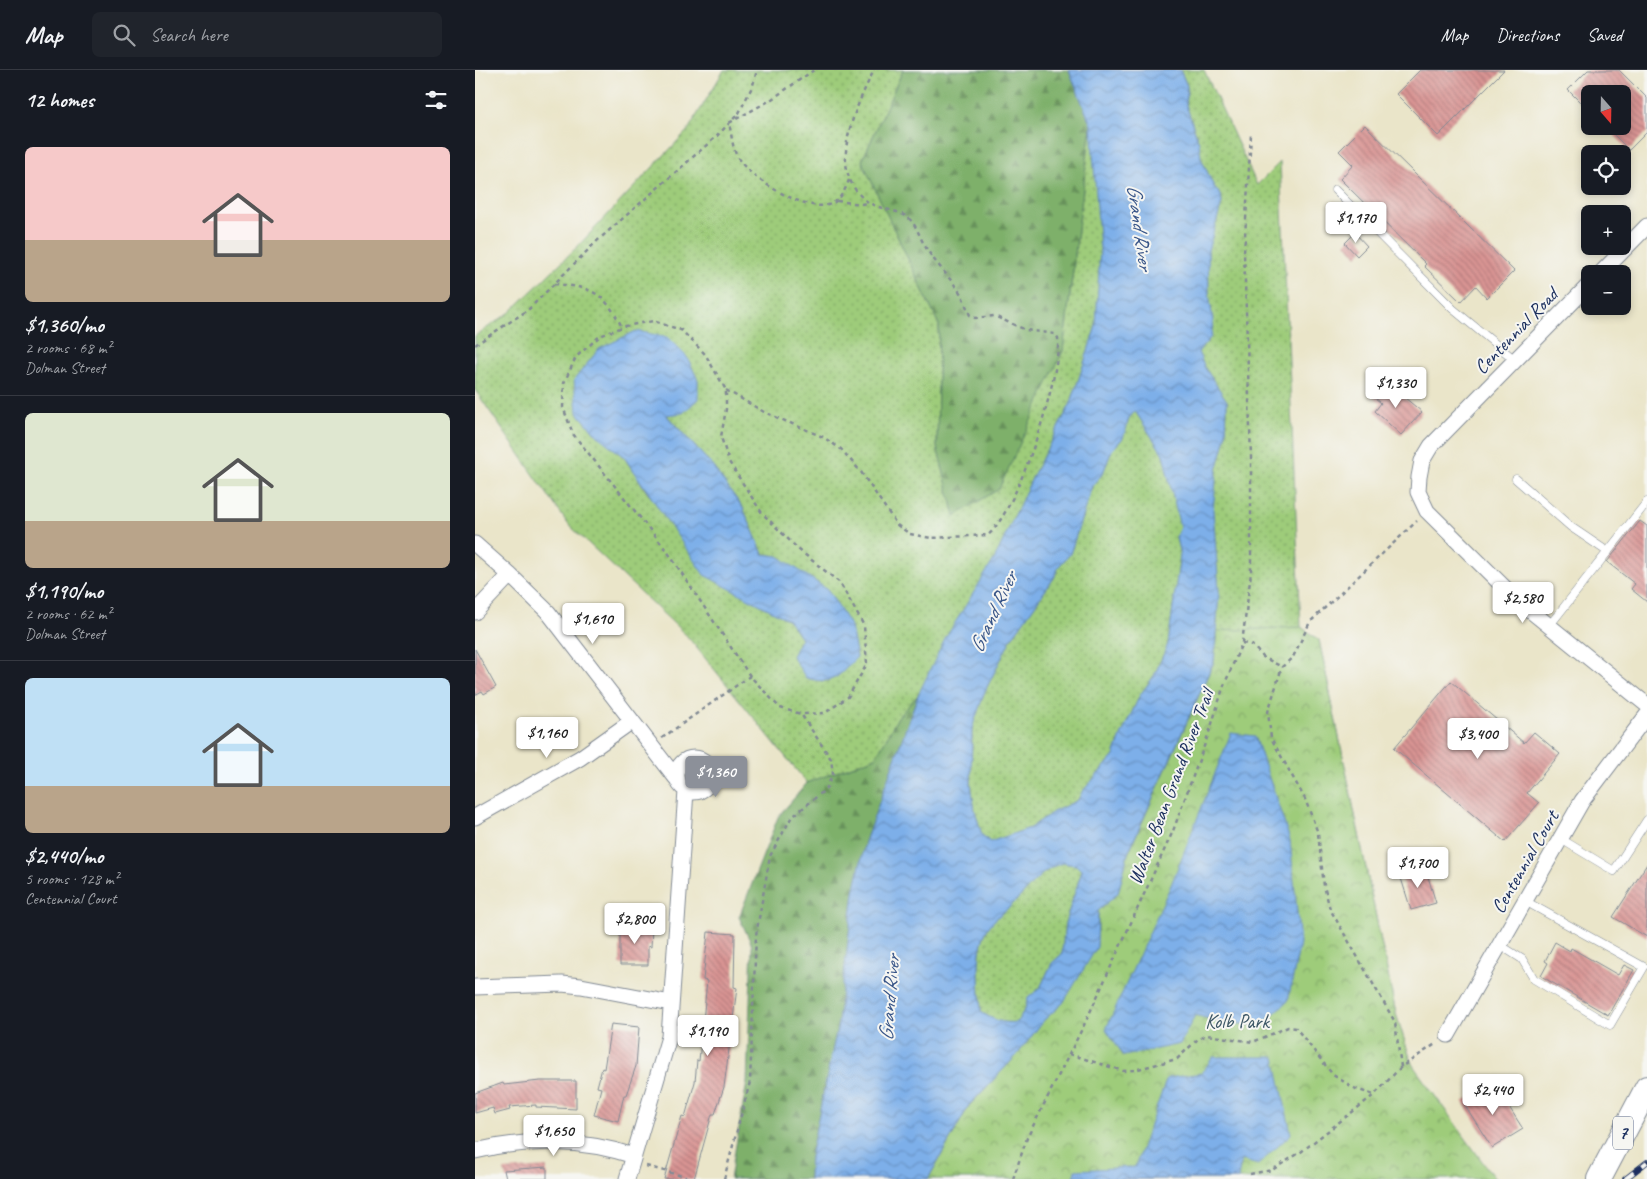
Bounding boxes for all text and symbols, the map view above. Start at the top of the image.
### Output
search box [92,12,442,57]
text: Map [25,20,62,50]
icon: search [110,21,138,49]
text: Search here [150,23,228,47]
text: Map [1441,24,1468,46]
text: Directions [1496,24,1559,46]
text: Saved [1587,24,1622,46]
north arrow [1581,85,1631,135]
map controls [1581,85,1631,315]
icon: filters [422,86,450,114]
text: 12 homes [25,87,94,113]
button: locate [1581,145,1631,195]
icon: home [193,180,283,270]
water label: Grand River [1121,183,1159,274]
pin: $1,170 [1315,202,1397,244]
button: + [1581,205,1631,255]
text: $1,170 [1336,208,1376,228]
button: − [1581,265,1631,315]
street label: Centennial Road [1469,280,1566,379]
text: $1,360/mo [25,312,104,338]
text: 2 rooms · 68 m² [25,338,111,358]
text: Dolman Street [25,358,105,378]
pin: $1,330 [1355,366,1437,409]
text: $1,330 [1376,373,1416,393]
icon: home [193,445,283,535]
water label: Grand River [963,565,1024,656]
text: $1,190/mo [25,578,103,604]
pin: $2,580 [1482,582,1564,624]
text: $2,580 [1504,588,1542,608]
pin: $1,610 [552,602,634,645]
text: 2 rooms · 62 m² [25,604,111,624]
text: $1,610 [573,609,613,629]
text: Dolman Street [25,624,105,644]
street label: Walter Bean Grand River Trail [1122,683,1221,888]
icon: home [193,710,283,800]
pin: $1,160 [506,716,588,759]
pin: $3,400 [1437,718,1519,760]
text: $1,160 [527,723,567,743]
text: $3,400 [1458,724,1498,744]
pin: $1,360 [675,756,757,798]
text: $1,360 [696,762,736,782]
street label: Centennial Court [1486,804,1566,918]
text: $2,440/mo [25,843,103,869]
pin: $1,700 [1377,846,1459,889]
text: $1,700 [1398,853,1438,873]
text: 5 rooms · 128 m² [25,869,119,889]
text: Centennial Court [25,889,117,909]
pin: $2,800 [594,902,676,945]
text: $2,800 [615,909,655,929]
water label: Grand River [872,951,906,1042]
park label: Kolb Park [1205,1009,1271,1034]
pin: $1,190 [667,1014,749,1057]
text: $1,190 [689,1021,727,1041]
pin: $2,440 [1452,1074,1534,1116]
text: $2,440 [1473,1080,1513,1100]
pin: $1,650 [513,1114,595,1157]
road number: 7 [1613,1116,1633,1150]
text: $1,650 [534,1121,574,1141]

